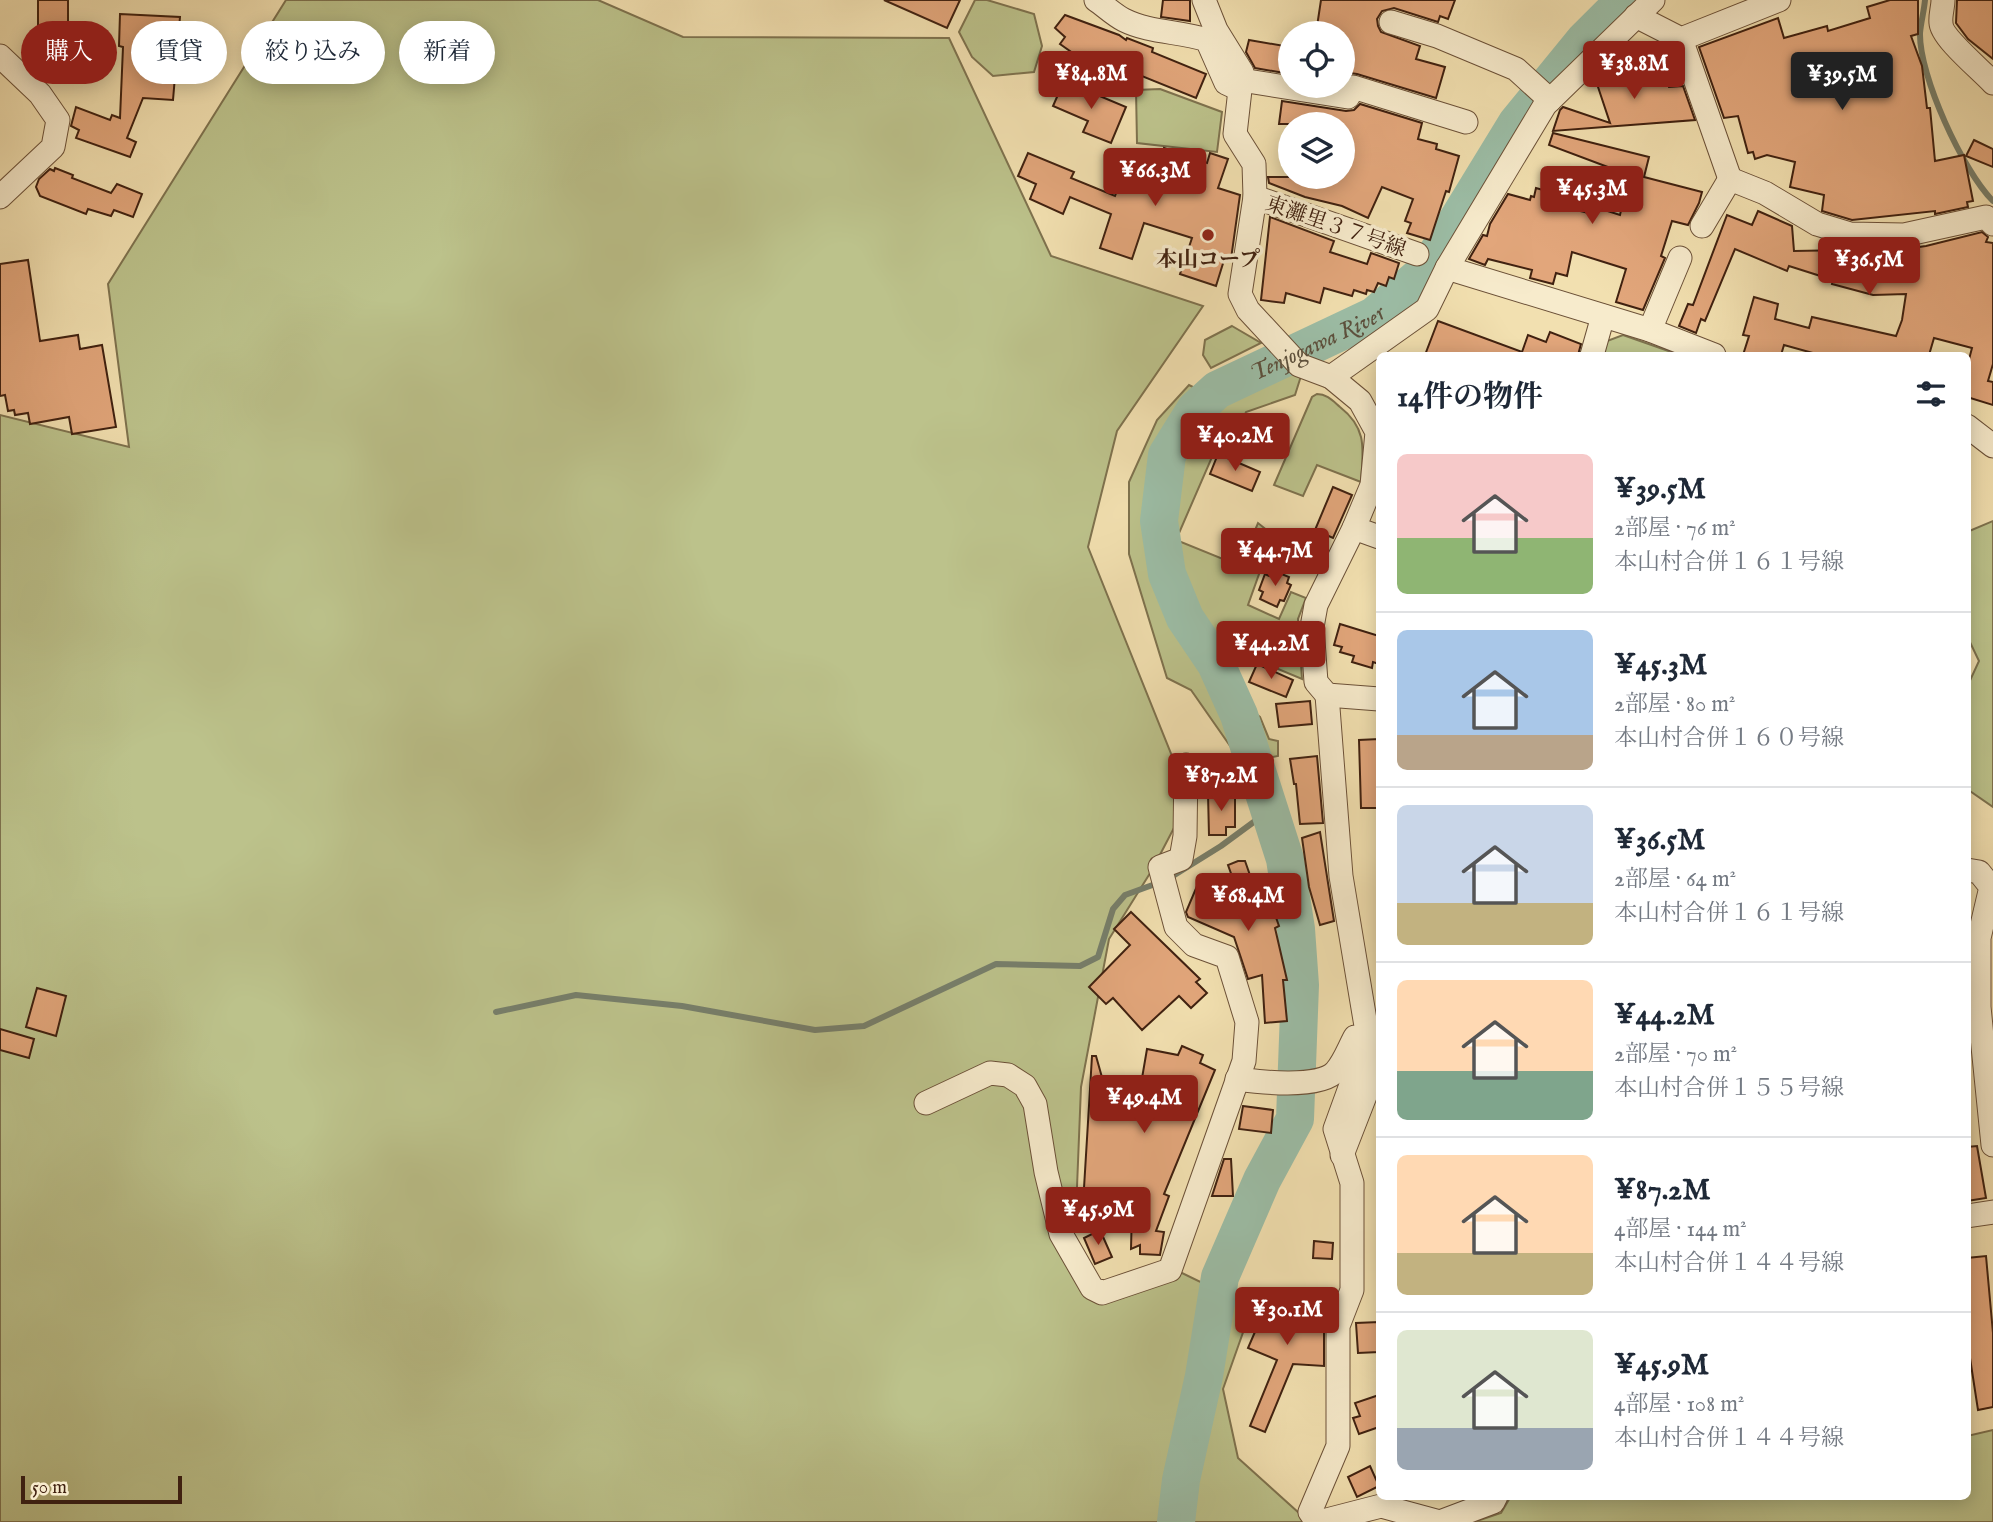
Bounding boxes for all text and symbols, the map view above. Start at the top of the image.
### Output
chip: 購入 [21,21,117,84]
chip: 賃貸 [131,21,227,84]
chip: 絞り込み [241,21,385,84]
chip: 新着 [399,21,495,84]
map controls [1278,21,1355,189]
button: locate [1278,21,1355,98]
pin: ¥38.8M [1577,42,1691,101]
text: ¥38.8M [1599,49,1669,78]
pin: ¥84.8M [1034,52,1148,111]
pin: ¥39.5M [1785,52,1899,112]
text: ¥84.8M [1054,59,1128,88]
text: ¥39.5M [1807,60,1877,89]
button: layers [1278,112,1355,189]
pin: ¥66.3M [1098,148,1212,208]
text: ¥66.3M [1119,156,1191,185]
pin: ¥45.3M [1535,166,1649,226]
text: ¥45.3M [1556,174,1628,203]
street label: 東灘里３７号線 [1262,191,1409,264]
marker: 本山コープ [1200,227,1216,243]
pin: ¥36.5M [1812,238,1926,297]
text: ¥36.5M [1834,245,1904,274]
place label: 本山コープ [1156,247,1260,274]
water label: Tenjogawa River [1246,299,1393,388]
icon: filters [1912,375,1950,413]
text: 14件の物件 [1397,379,1543,417]
pin: ¥40.2M [1178,414,1292,473]
text: ¥40.2M [1197,421,1273,450]
text: ¥39.5M [1614,471,1706,509]
icon: home [1453,482,1537,566]
text: 2部屋 · 76 m² [1614,514,1736,543]
pin: ¥44.7M [1218,528,1332,588]
text: ¥44.7M [1237,536,1313,565]
text: 本山村合併１６１号線 [1614,548,1844,577]
pin: ¥44.2M [1214,622,1328,681]
text: ¥44.2M [1232,629,1310,658]
text: ¥45.3M [1614,647,1707,685]
icon: home [1453,658,1537,742]
text: 2部屋 · 80 m² [1614,690,1735,719]
text: 本山村合併１６０号線 [1614,724,1844,753]
pin: ¥87.2M [1164,754,1278,813]
text: ¥87.2M [1184,761,1258,790]
text: ¥36.5M [1614,822,1705,860]
icon: home [1453,833,1537,917]
text: 2部屋 · 64 m² [1614,865,1736,894]
pin: ¥68.4M [1191,874,1305,933]
text: ¥68.4M [1211,881,1285,910]
text: 本山村合併１６１号線 [1614,899,1844,928]
text: ¥44.2M [1614,997,1715,1035]
icon: home [1453,1008,1537,1092]
text: 2部屋 · 70 m² [1614,1040,1737,1069]
text: 本山村合併１５５号線 [1614,1074,1844,1103]
pin: ¥49.4M [1087,1076,1201,1135]
text: ¥49.4M [1106,1083,1182,1112]
text: ¥87.2M [1614,1172,1710,1210]
icon: home [1453,1183,1537,1267]
pin: ¥45.9M [1041,1188,1155,1247]
text: ¥45.9M [1062,1195,1134,1224]
text: 4部屋 · 144 m² [1614,1215,1747,1244]
text: 本山村合併１４４号線 [1614,1249,1844,1278]
pin: ¥30.1M [1230,1288,1344,1347]
text: ¥30.1M [1251,1295,1323,1324]
text: ¥45.9M [1614,1347,1709,1385]
icon: home [1453,1358,1537,1442]
text: 4部屋 · 108 m² [1614,1390,1744,1419]
text: 本山村合併１４４号線 [1614,1424,1844,1453]
scale bar [21,1473,182,1505]
text: 50 m [32,1476,67,1500]

